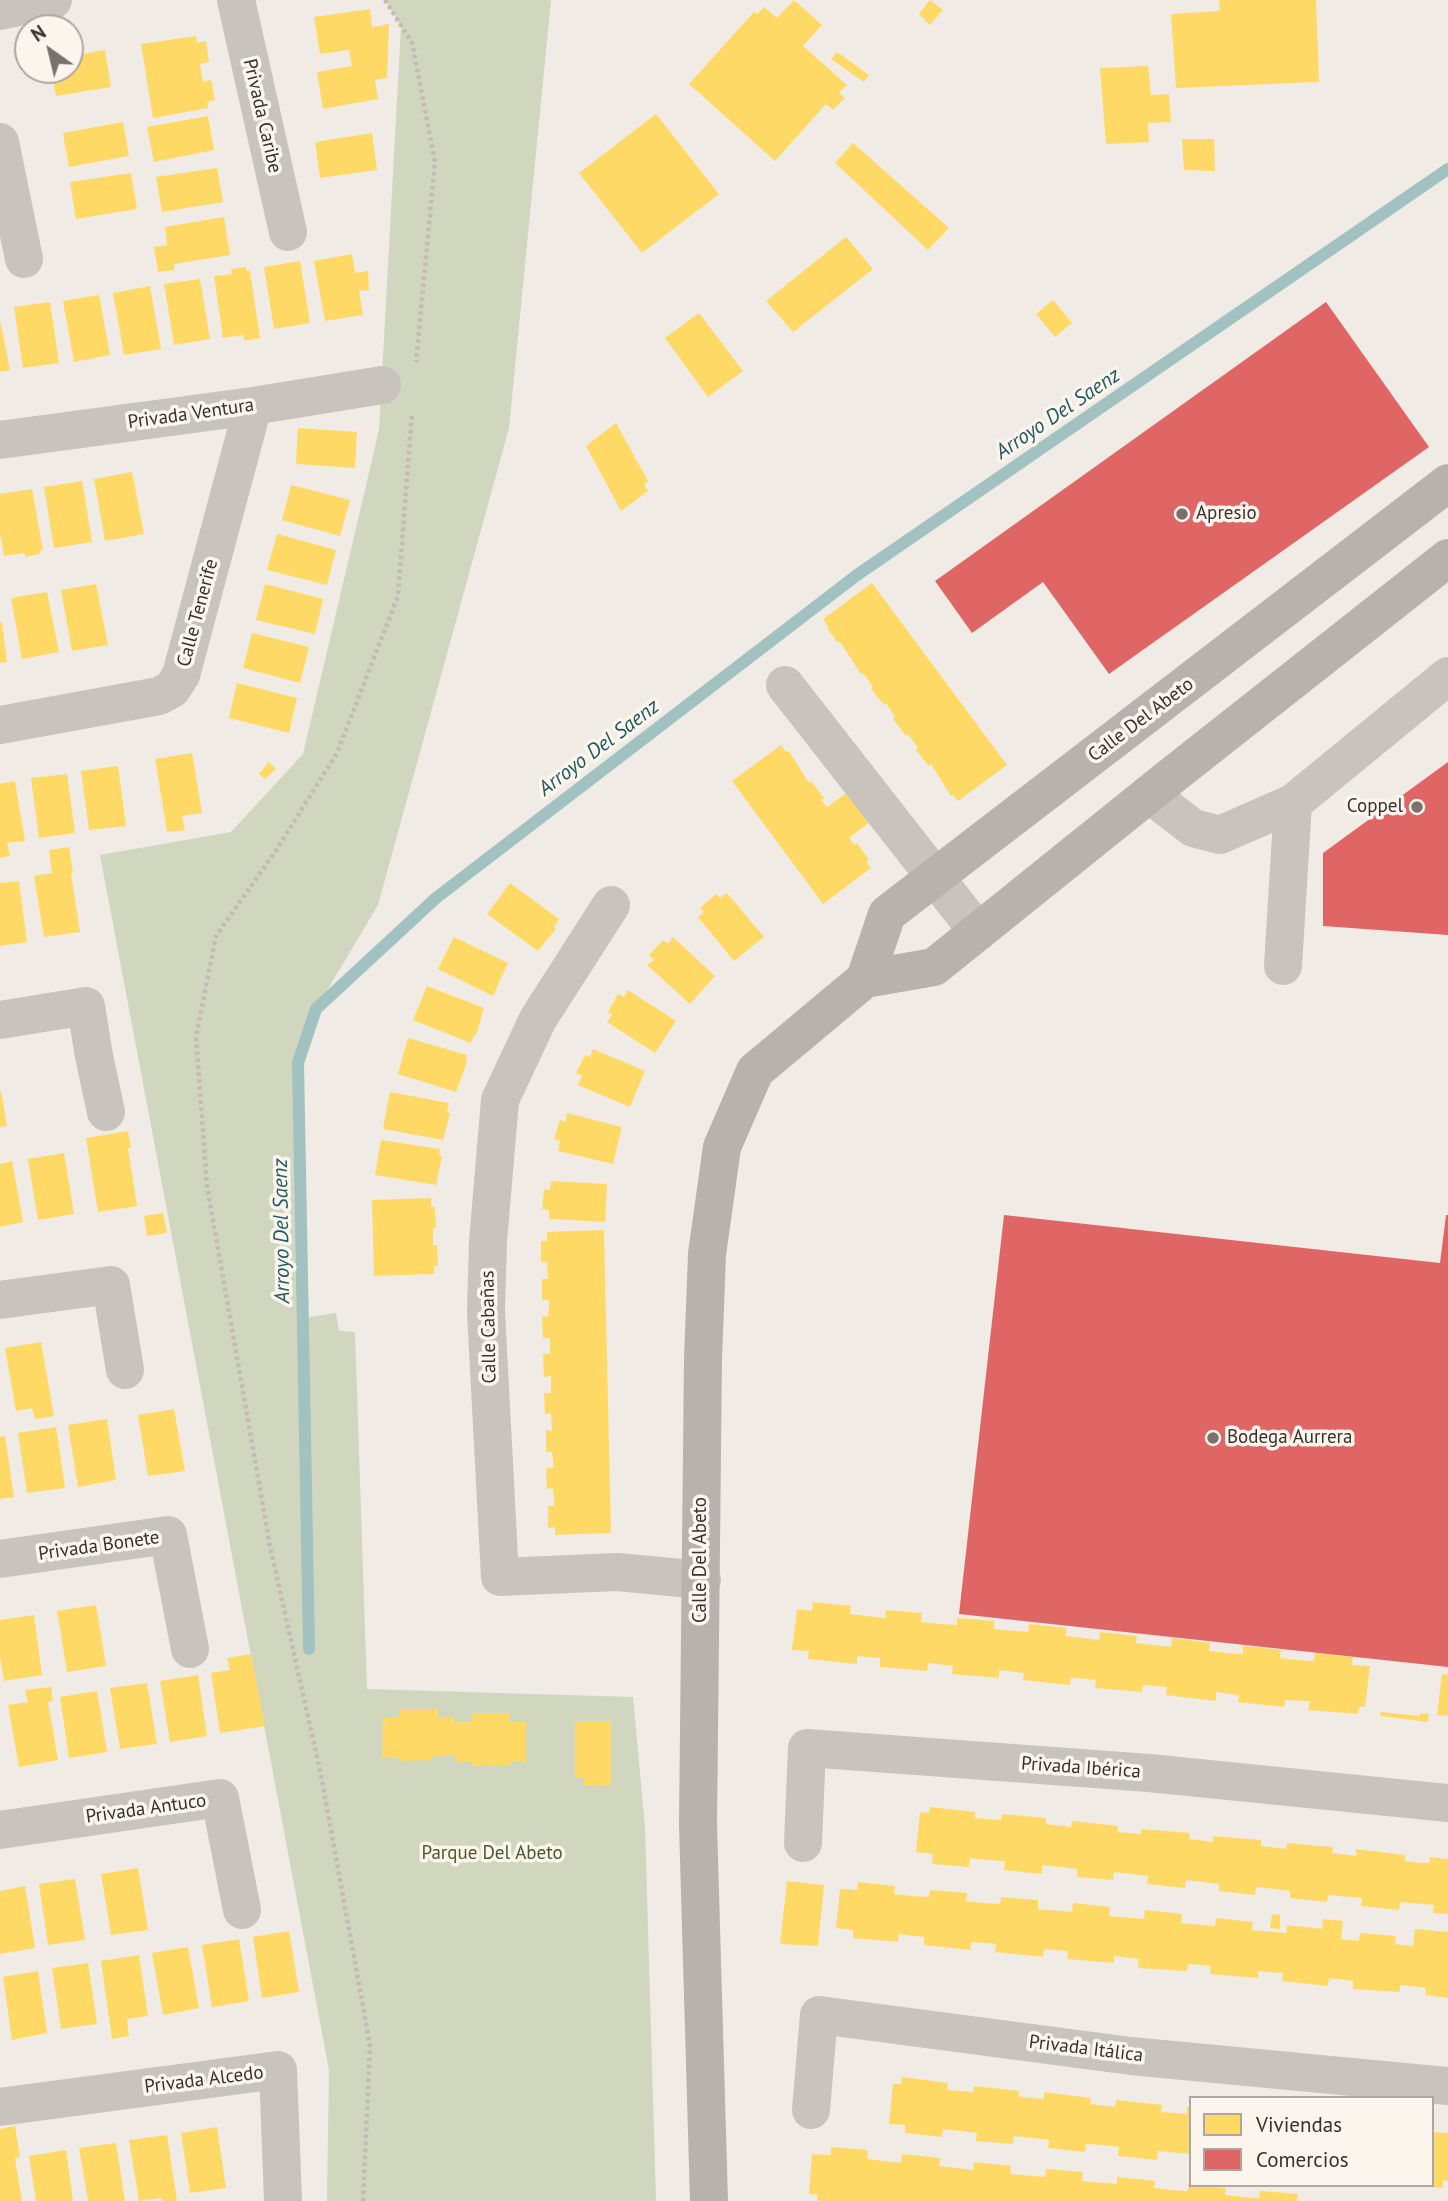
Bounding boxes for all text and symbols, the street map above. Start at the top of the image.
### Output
north arrow [14,14,84,84]
text: N [26,20,50,47]
street label: Privada Caribe [238,57,286,175]
water label: Arroyo Del Saenz [991,363,1125,465]
street label: Privada Ventura [126,394,256,434]
place label: Apresio [1196,503,1257,525]
marker: Apresio [1174,506,1190,522]
street label: Calle Tenerife [173,557,223,669]
street label: Calle Del Abeto [1084,673,1198,767]
water label: Arroyo Del Saenz [534,694,664,802]
place label: Coppel [1347,796,1403,818]
marker: Coppel [1409,799,1425,815]
water label: Arroyo Del Saenz [268,1158,296,1304]
street label: Calle Cabañas [477,1270,501,1384]
place label: Bodega Aurrera [1227,1427,1352,1449]
marker: Bodega Aurrera [1205,1430,1221,1446]
street label: Calle Del Abeto [690,1497,712,1623]
street label: Privada Bonete [37,1526,161,1566]
street label: Privada Ibérica [1020,1752,1142,1784]
street label: Privada Antuco [84,1789,208,1829]
park label: Parque Del Abeto [421,1843,563,1865]
street label: Privada Itálica [1028,2031,1144,2067]
street label: Privada Alcedo [143,2061,265,2099]
legend [1189,2096,1434,2187]
text: Viviendas [1256,2111,1342,2138]
text: Comercios [1256,2146,1349,2173]

